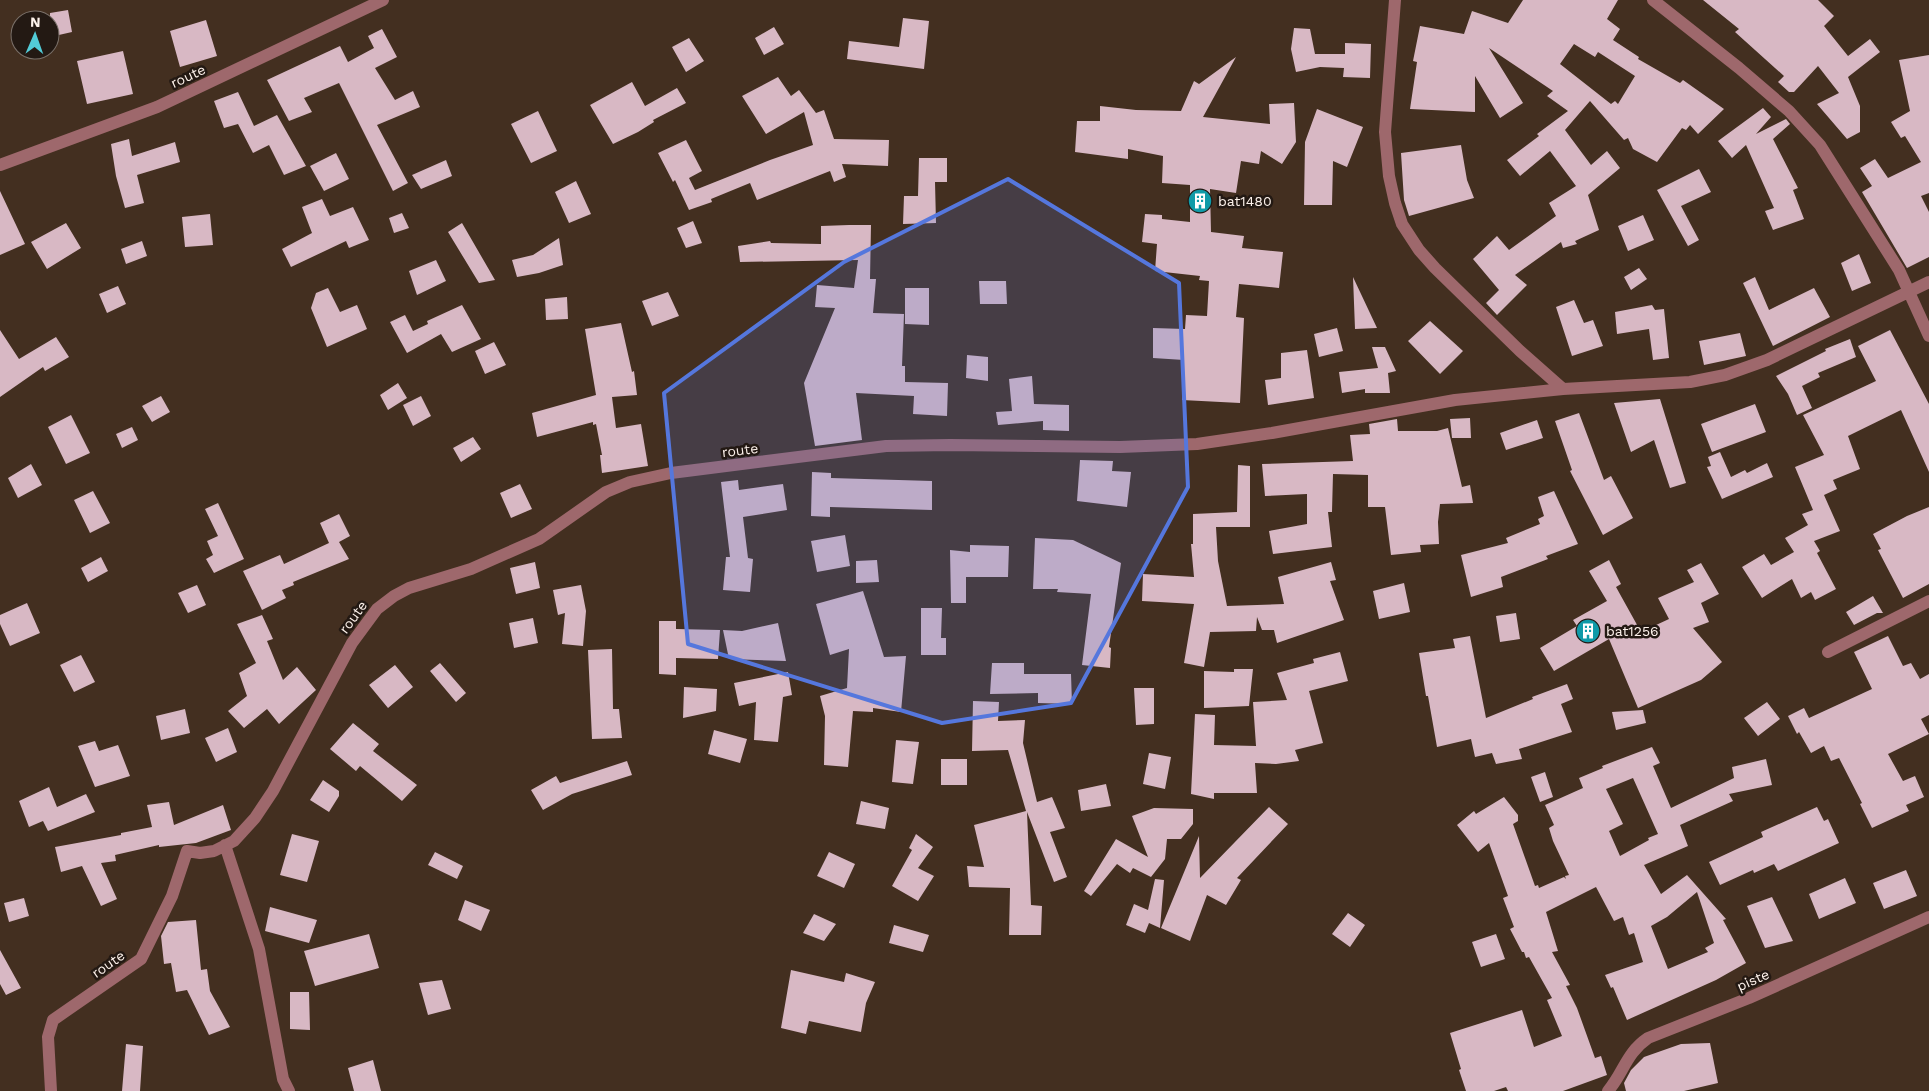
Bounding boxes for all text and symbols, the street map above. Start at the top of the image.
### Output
north arrow [10,10,60,60]
text: N [30,14,41,30]
street label: route [168,61,208,91]
building icon: bat1480 [1187,188,1213,214]
place label: bat1480 [1218,193,1272,209]
street label: route [721,440,759,460]
street label: route [336,598,370,636]
building icon: bat1256 [1575,618,1601,644]
place label: bat1256 [1606,623,1659,639]
street label: route [88,947,128,981]
street label: piste [1734,966,1772,994]

